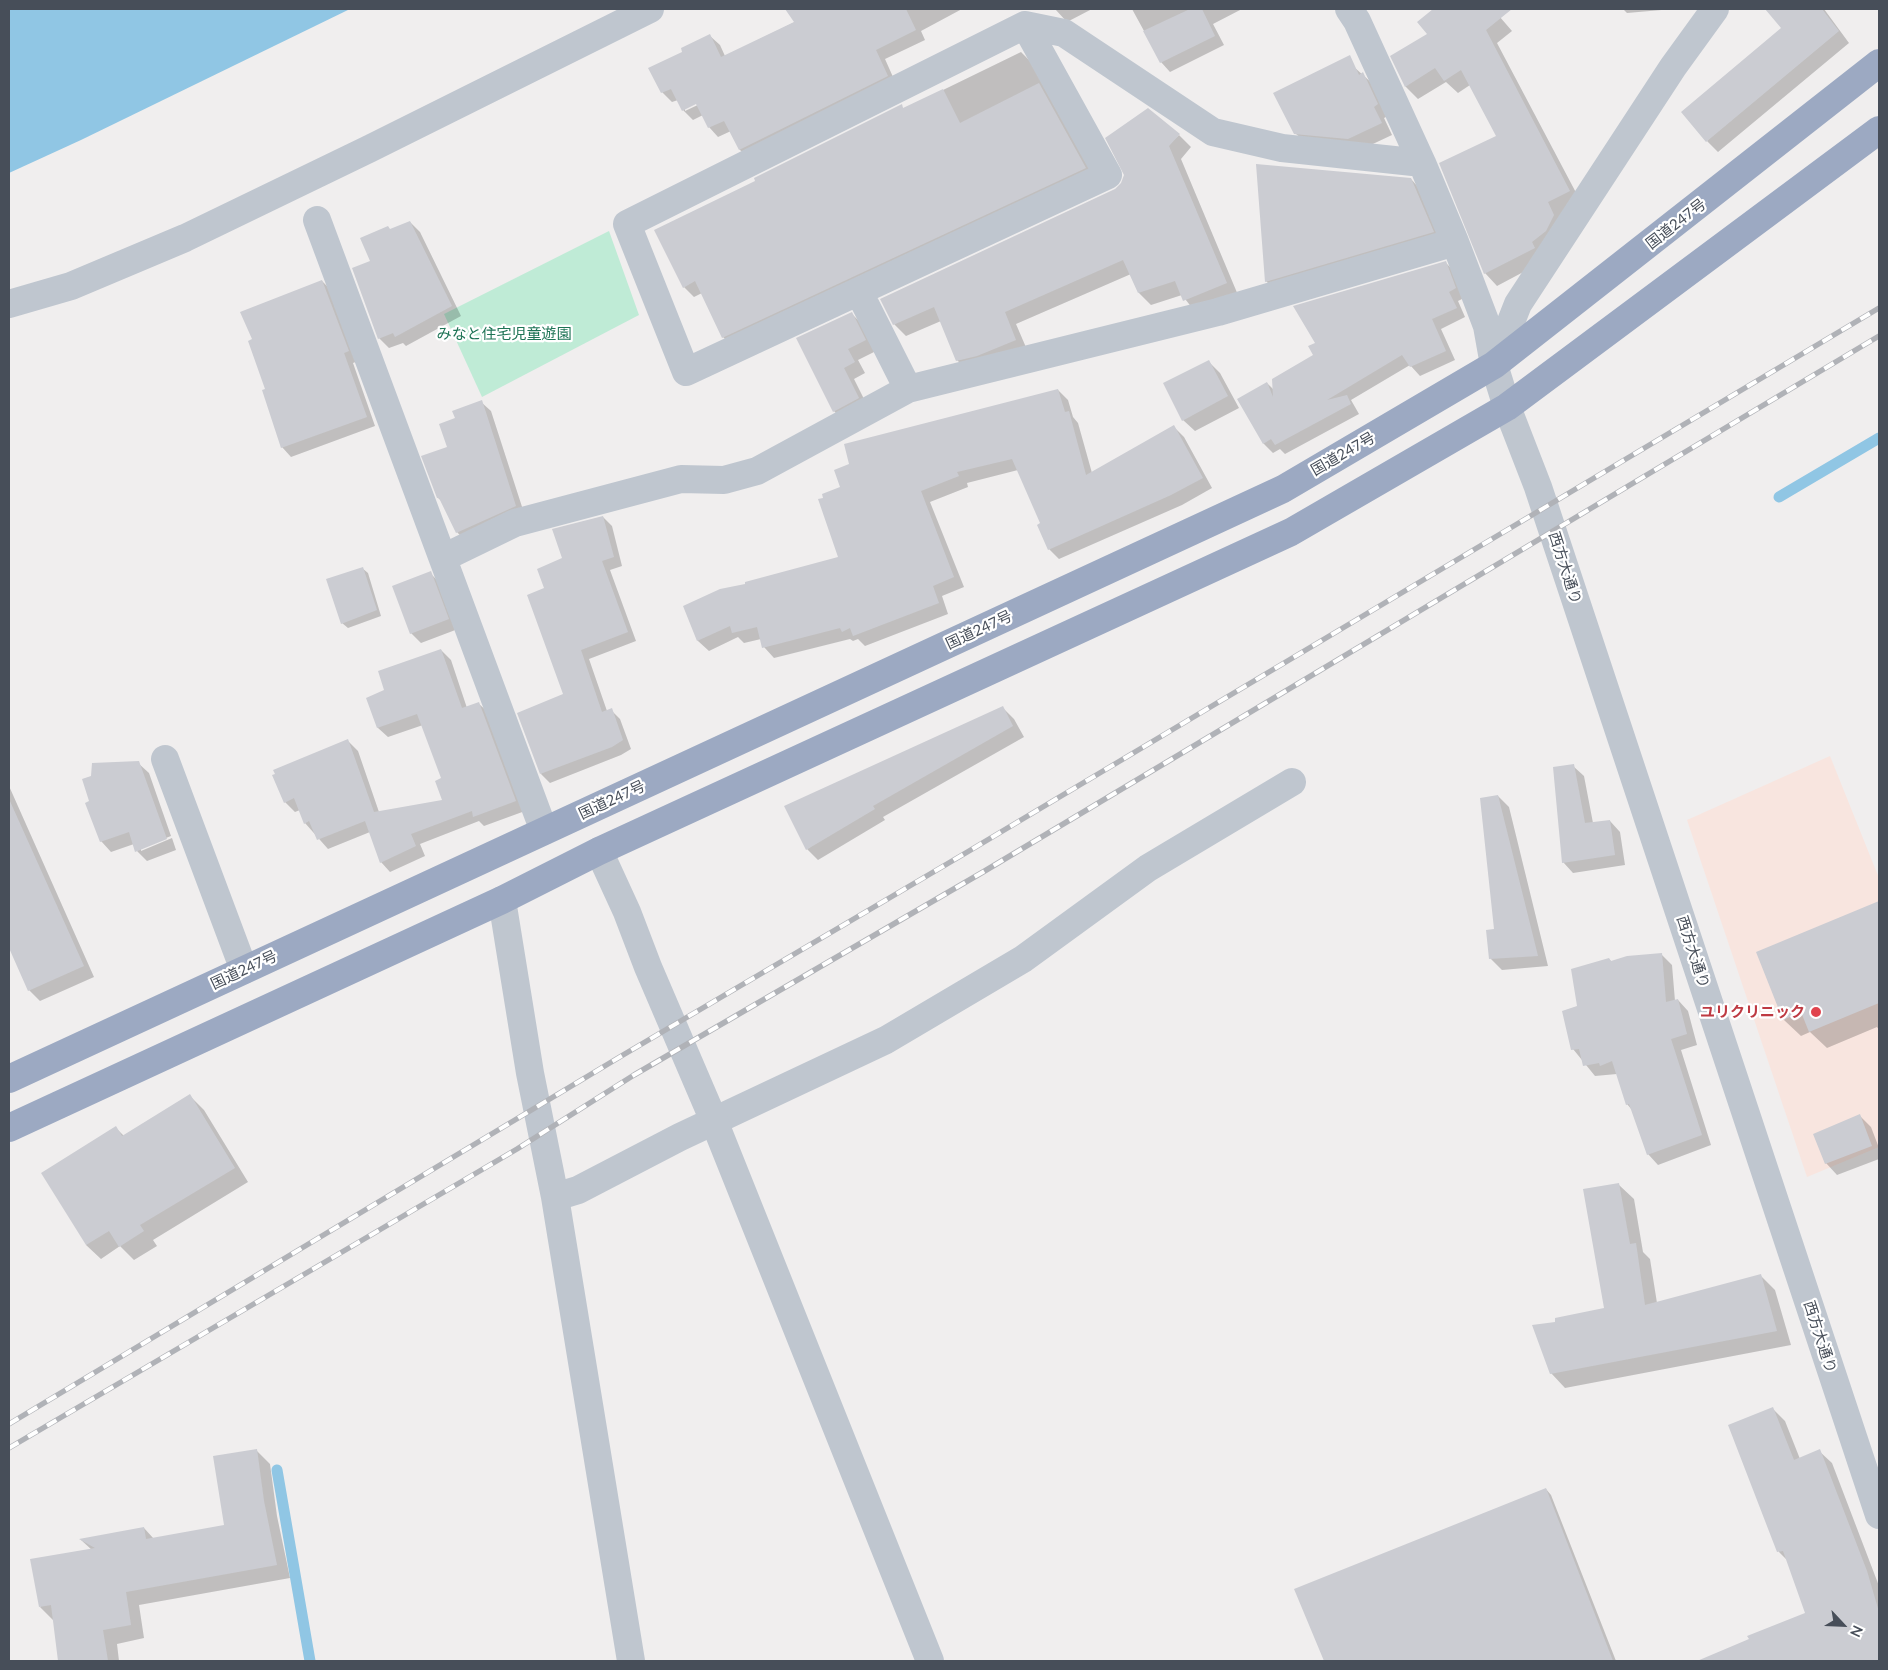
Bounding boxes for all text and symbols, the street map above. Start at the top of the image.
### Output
street label: 国道247号 [1642,195,1710,253]
park label: みなと住宅児童遊園 [437,325,571,343]
street label: 国道247号 [1308,428,1378,480]
street label: 西方大通り [1545,530,1585,606]
street label: 国道247号 [943,607,1015,653]
street label: 国道247号 [576,777,648,823]
street label: 西方大通り [1673,914,1713,990]
street label: 国道247号 [208,947,280,993]
place label: ユリクリニック [1700,1003,1805,1021]
marker: ユリクリニック [1809,1005,1823,1019]
street label: 西方大通り [1800,1299,1840,1375]
north arrow [1818,1600,1868,1650]
text: N [1847,1623,1867,1640]

